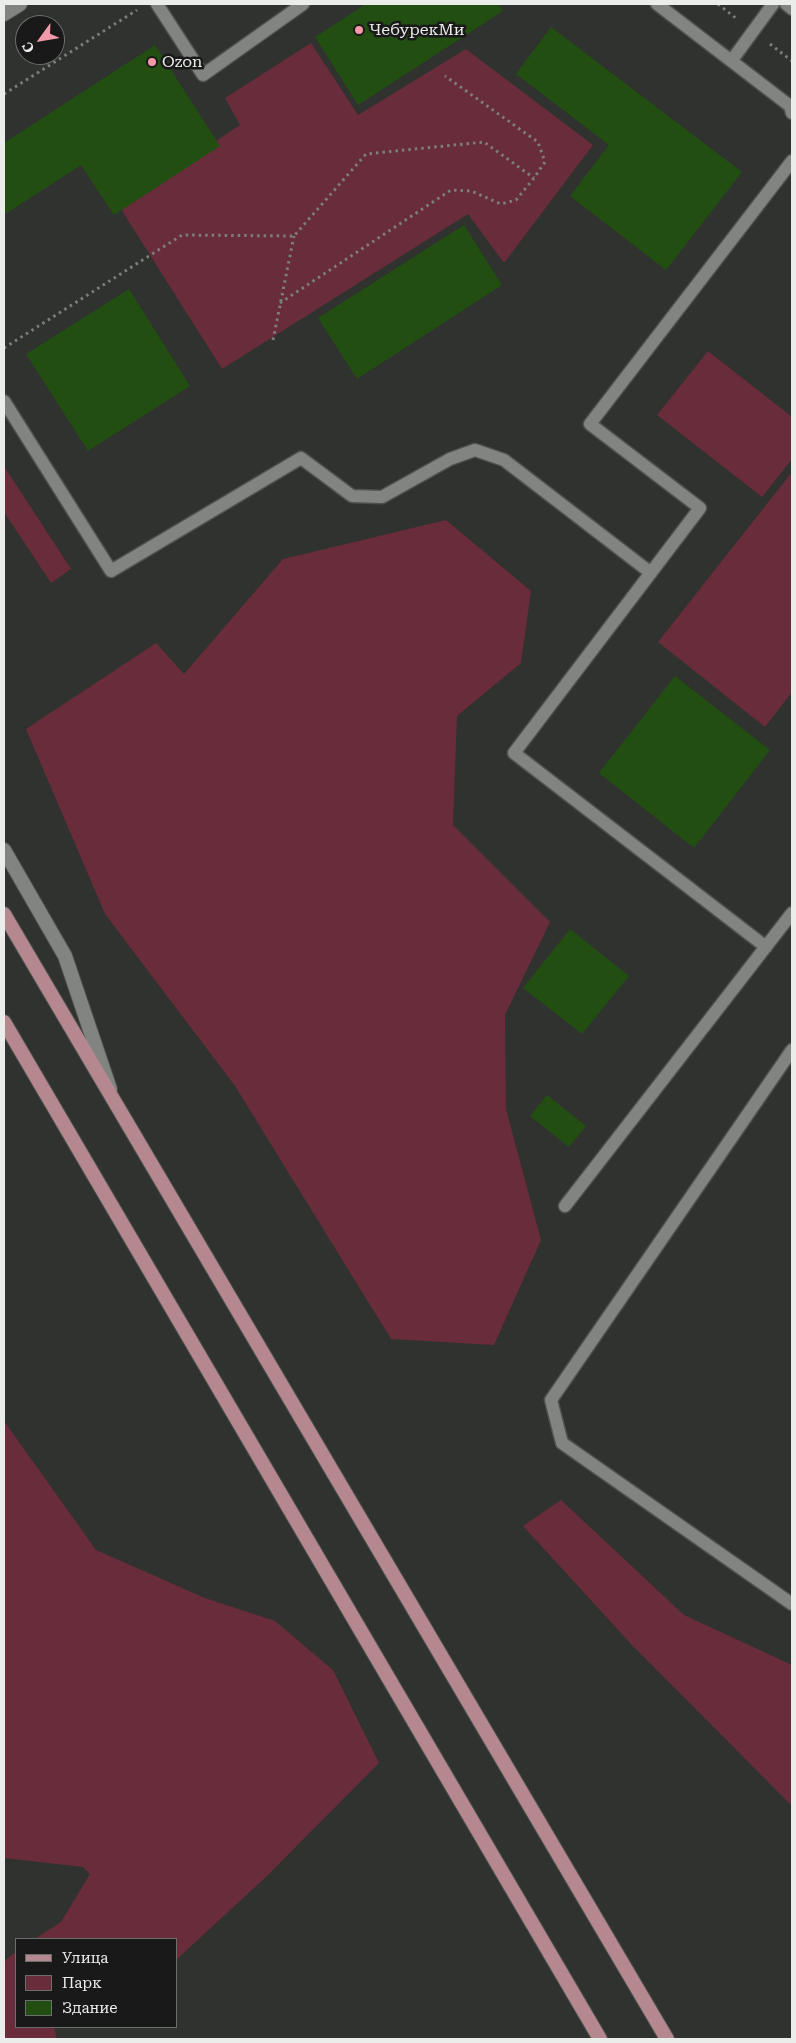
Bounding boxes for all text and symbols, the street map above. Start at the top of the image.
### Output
north arrow [15,15,65,65]
place label: ЧебурекМи [369,20,465,40]
marker: ЧебурекМи [353,24,365,36]
text: С [19,39,38,56]
place label: Ozon [162,52,202,72]
marker: Ozon [146,56,158,68]
legend [15,1938,178,2028]
text: Улица [62,1949,108,1967]
text: Парк [62,1974,102,1992]
text: Здание [62,1999,118,2017]

